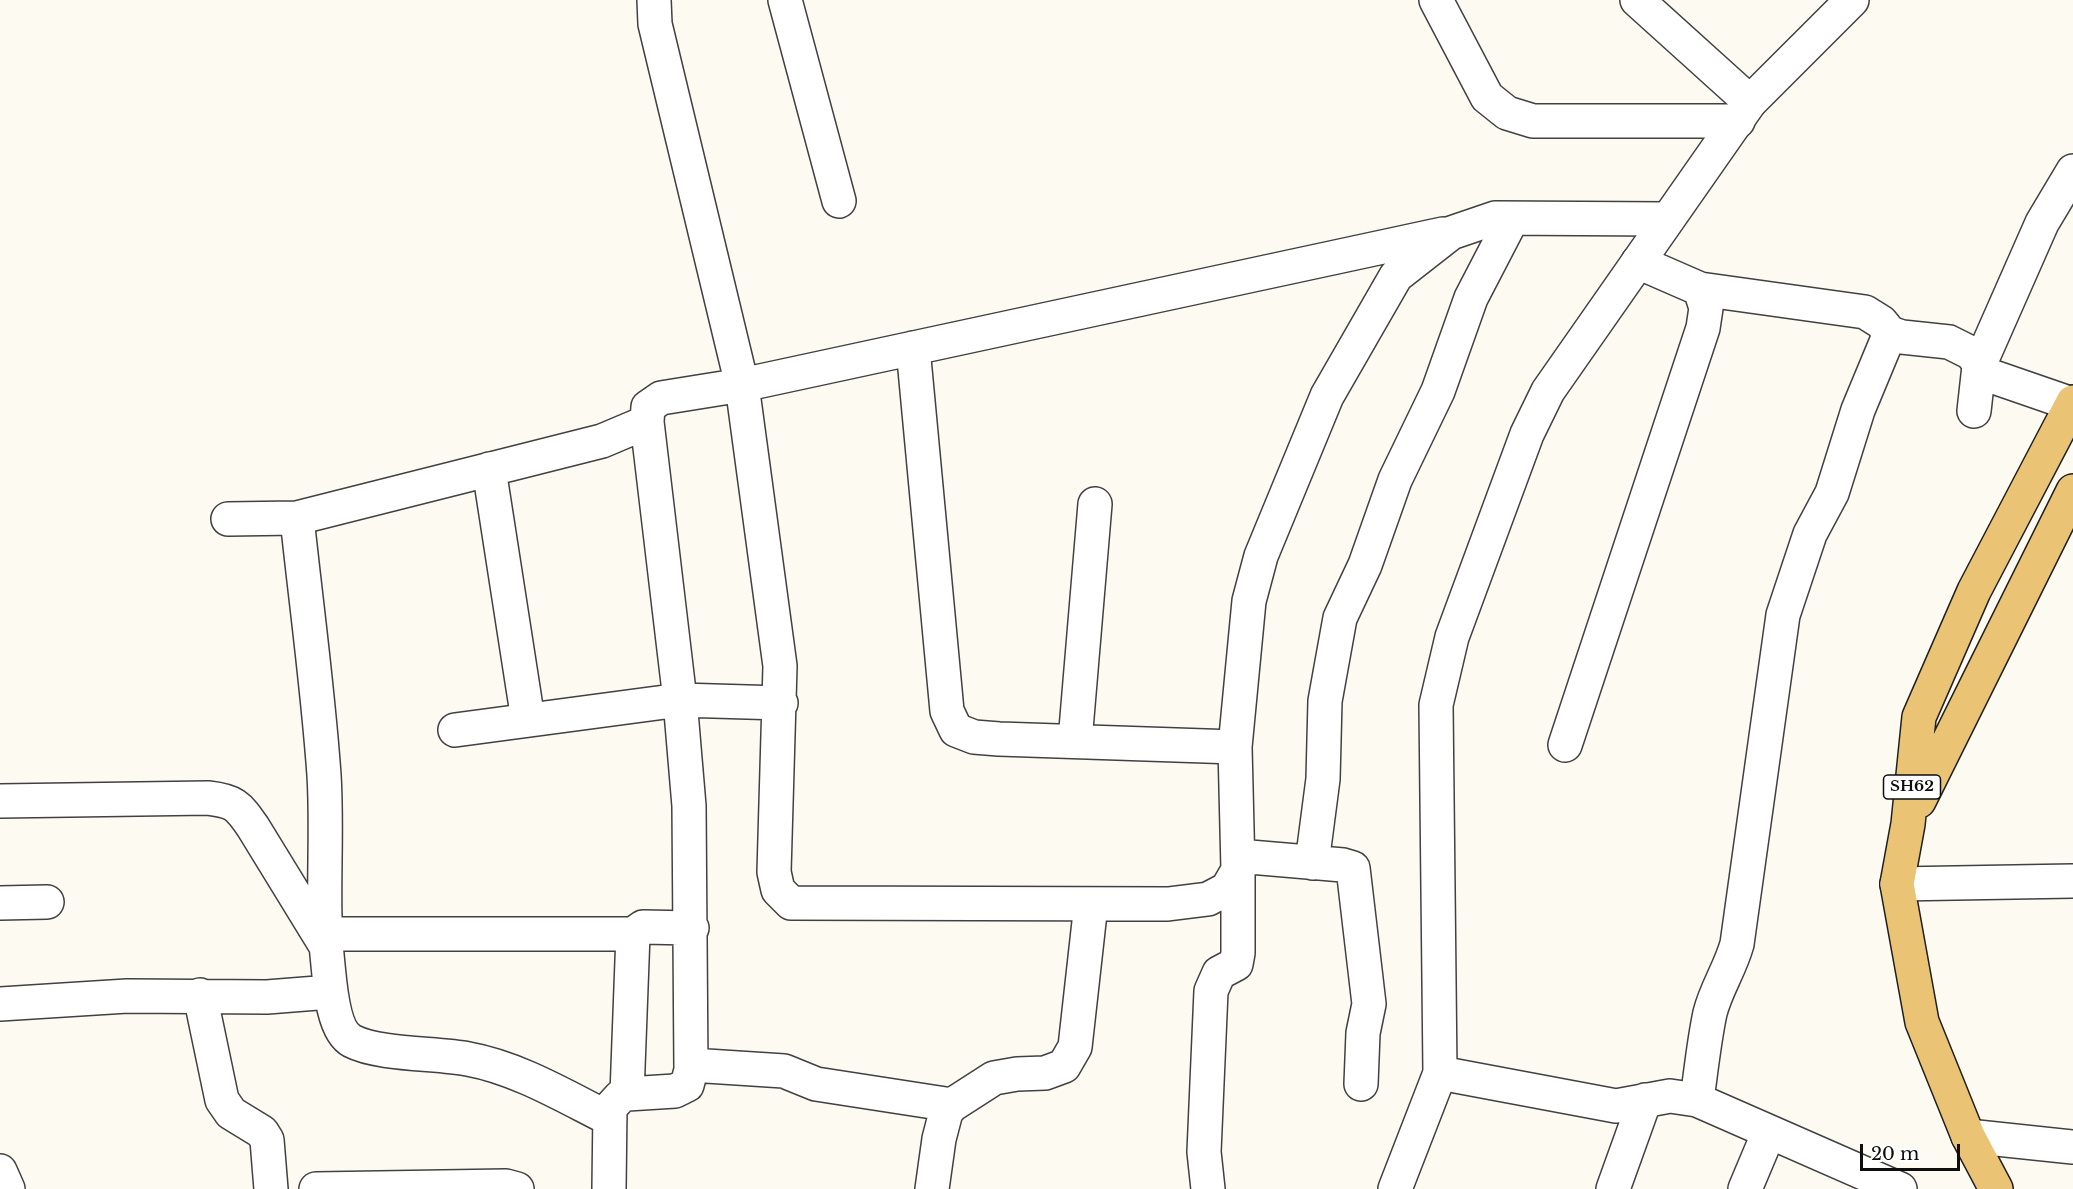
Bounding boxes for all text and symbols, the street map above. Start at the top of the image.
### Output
road number: SH62 [1884,775,1940,799]
scale bar [1863,1132,1964,1170]
text: 20 m [1871,1143,1919,1165]

